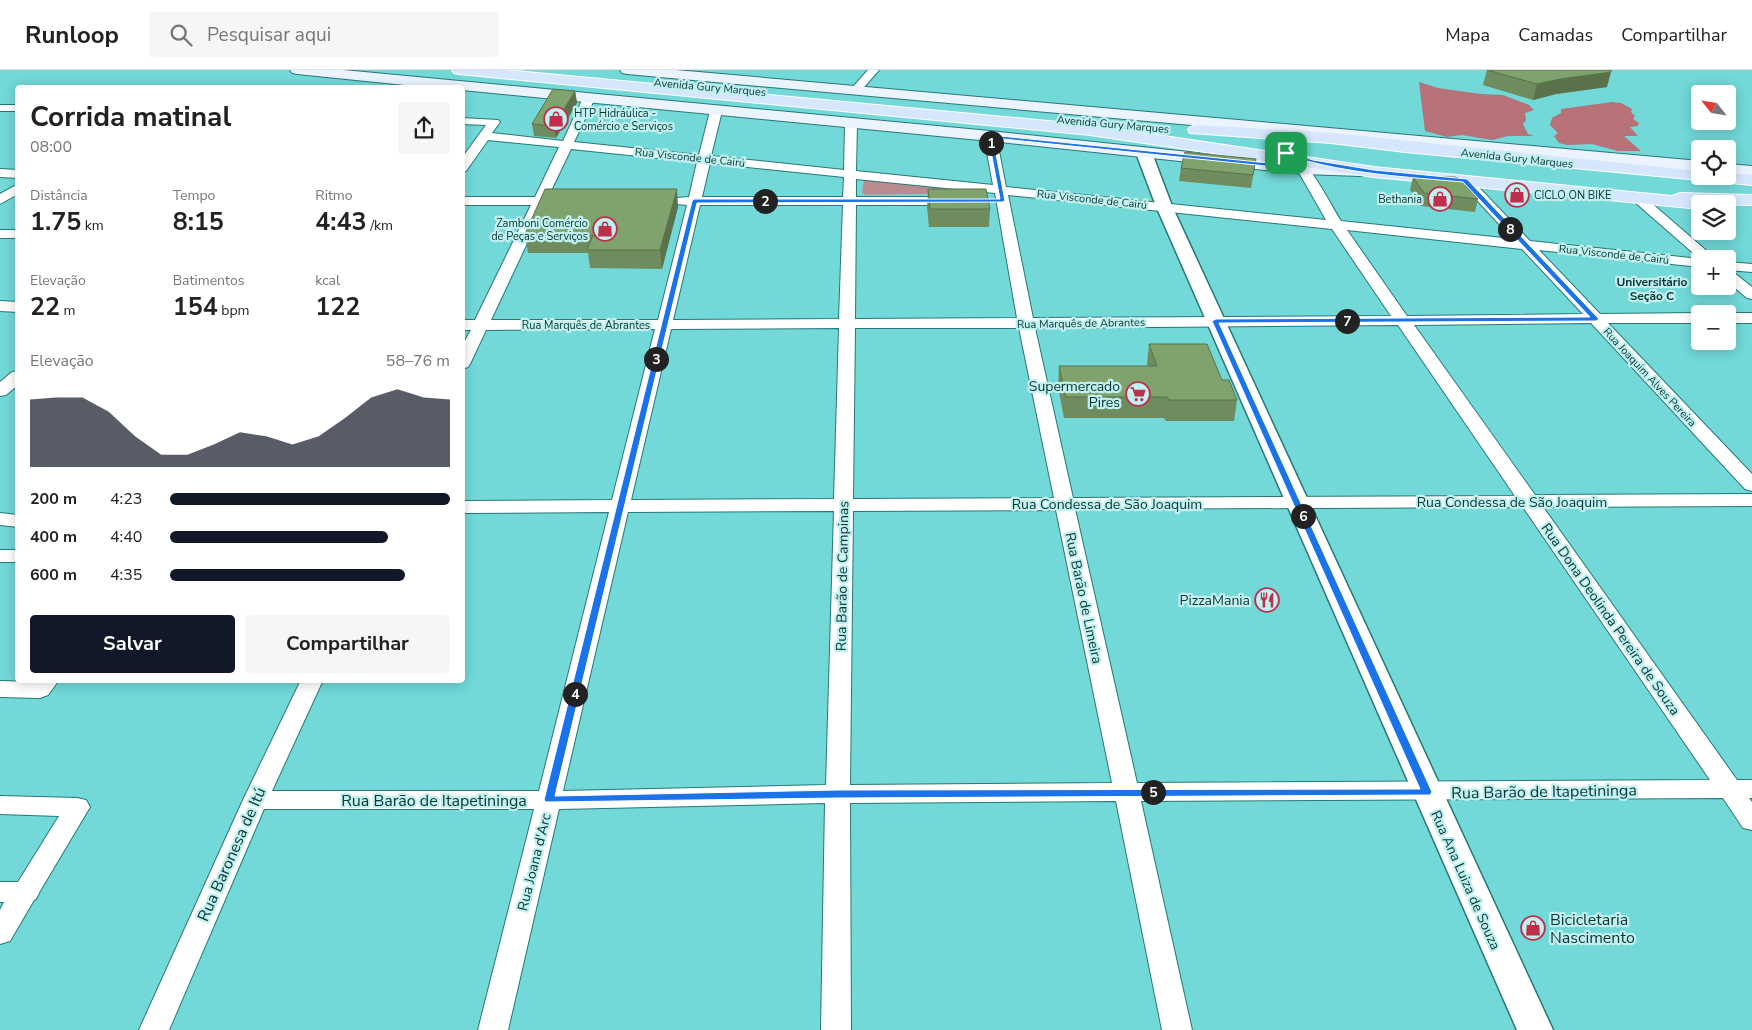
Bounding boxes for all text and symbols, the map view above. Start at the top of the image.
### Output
search box [149,12,499,57]
text: Runloop [25,19,119,51]
icon: search [167,21,195,49]
text: Pesquisar aqui [207,22,331,48]
text: Mapa [1445,23,1490,47]
text: Camadas [1518,23,1593,47]
text: Compartilhar [1621,23,1727,47]
street label: Avenida Gury Marques [653,75,767,100]
north arrow [1691,85,1736,130]
map controls [1691,85,1736,350]
text: Corrida matinal [30,98,231,136]
button: share [398,102,450,154]
shop icon: HTP Hidráulica - Comércio e Serviços [543,106,569,132]
place label: HTP Hidráulica - Comércio e Serviços [574,106,673,134]
street label: Avenida Gury Marques [1056,112,1170,137]
pin: 1 [978,130,1004,156]
pin [1265,132,1307,174]
text: 1 [987,134,996,153]
text: 08:00 [30,136,72,158]
icon: arrive [1272,139,1300,167]
button: locate [1691,140,1736,185]
street label: Rua Visconde de Cairú [634,144,746,171]
street label: Avenida Gury Marques [1460,145,1574,172]
shop icon: CICLO ON BIKE [1504,182,1530,208]
text: Distância [30,186,88,205]
text: Tempo [173,186,215,205]
text: Ritmo [315,186,353,205]
street label: Rua Visconde de Cairú [1036,186,1148,213]
shop icon: Bethania [1427,186,1453,212]
pin: 2 [752,188,778,214]
place label: CICLO ON BIKE [1534,188,1611,203]
text: 2 [761,192,770,211]
place label: Bethania [1378,192,1422,207]
button: layers [1691,195,1736,240]
text: 1.75 [30,205,81,239]
text: 8:15 [173,205,224,239]
text: 4:43 [315,205,367,239]
text: km [81,216,104,235]
text: /km [367,216,393,235]
place label: Zamboni Comércio de Peças e Serviços [491,216,588,244]
shop icon: Zamboni Comércio de Peças e Serviços [592,216,618,242]
pin: 8 [1498,216,1522,242]
text: 8 [1506,220,1515,239]
street label: Rua Visconde de Cairú [1558,241,1670,268]
button: + [1691,250,1736,295]
text: Elevação [30,271,86,290]
text: Batimentos [173,271,244,290]
text: kcal [315,271,340,290]
district label: Universitário Seção C [1616,274,1688,304]
text: 22 [30,290,60,324]
text: 154 [173,290,218,324]
text: 122 [315,290,360,324]
text: m [60,301,76,320]
text: bpm [218,301,250,320]
button: − [1691,305,1736,350]
pin: 7 [1334,308,1360,334]
text: 7 [1343,312,1352,331]
street label: Rua Marquês de Abrantes [1017,315,1145,332]
street label: Rua Marquês de Abrantes [522,318,650,333]
street label: Rua Joaquim Alves Pereira [1600,325,1700,430]
pin: 3 [644,346,668,372]
text: Elevação [30,350,94,372]
text: 58–76 m [386,350,450,372]
text: 3 [652,350,661,369]
place label: Supermercado Pires [1029,377,1120,412]
supermarket icon: Supermercado Pires [1125,381,1151,407]
text: 200 m [30,488,77,510]
text: 4:23 [110,488,142,510]
street label: Rua Condessa de São Joaquim [1417,493,1607,512]
street label: Rua Condessa de São Joaquim [1012,495,1202,514]
street label: Rua Barão de Campinas [832,500,853,651]
pin: 6 [1290,504,1316,528]
text: 6 [1299,507,1308,526]
street label: Rua Dona Deolinda Pereira de Souza [1537,519,1684,719]
text: 400 m [30,526,77,548]
text: 4:40 [110,526,142,548]
street label: Rua Barão de Limeira [1060,531,1107,666]
text: 600 m [30,564,77,586]
text: 4:35 [110,564,142,586]
restaurant icon: PizzaMania [1254,587,1280,613]
place label: PizzaMania [1180,591,1250,610]
button: Salvar [30,615,235,673]
button: Compartilhar [245,615,450,673]
pin: 4 [562,682,588,706]
text: 4 [571,685,580,704]
street label: Rua Barão de Itapetininga [1451,779,1637,805]
pin: 5 [1140,780,1166,804]
text: 5 [1149,783,1158,802]
street label: Rua Baronesa de Itú [192,784,271,925]
street label: Rua Barão de Itapetininga [341,790,527,812]
street label: Rua Ana Luiza de Souza [1426,808,1505,953]
street label: Rua Joana d'Arc [513,811,556,913]
place label: Bicicletaria Nascimento [1550,909,1635,949]
shop icon: Bicicletaria Nascimento [1520,915,1546,941]

